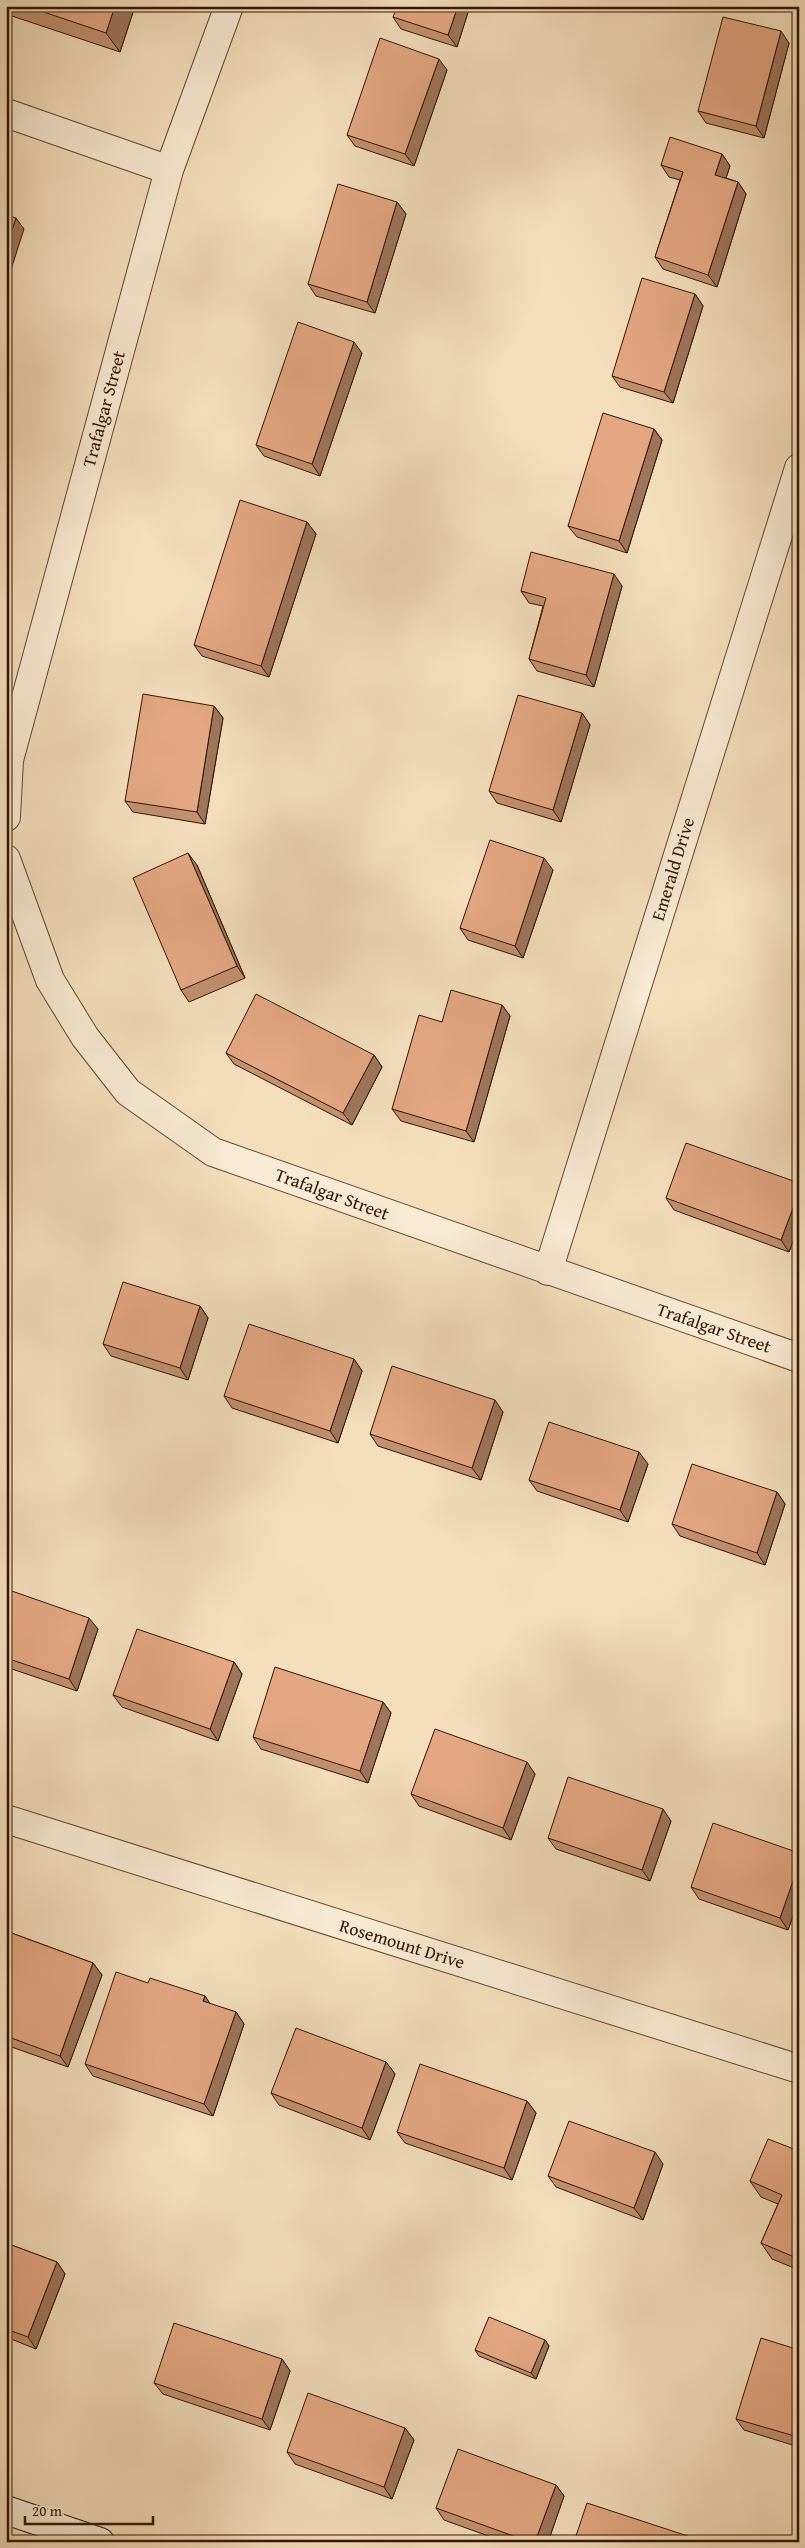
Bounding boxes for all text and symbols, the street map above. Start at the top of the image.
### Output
street label: Trafalgar Street [75,347,132,470]
street label: Emerald Drive [644,814,701,924]
street label: Trafalgar Street [271,1160,394,1227]
street label: Trafalgar Street [653,1295,776,1360]
street label: Rosemount Drive [336,1912,468,1975]
scale bar [25,2493,152,2525]
text: 20 m [32,2500,63,2521]

